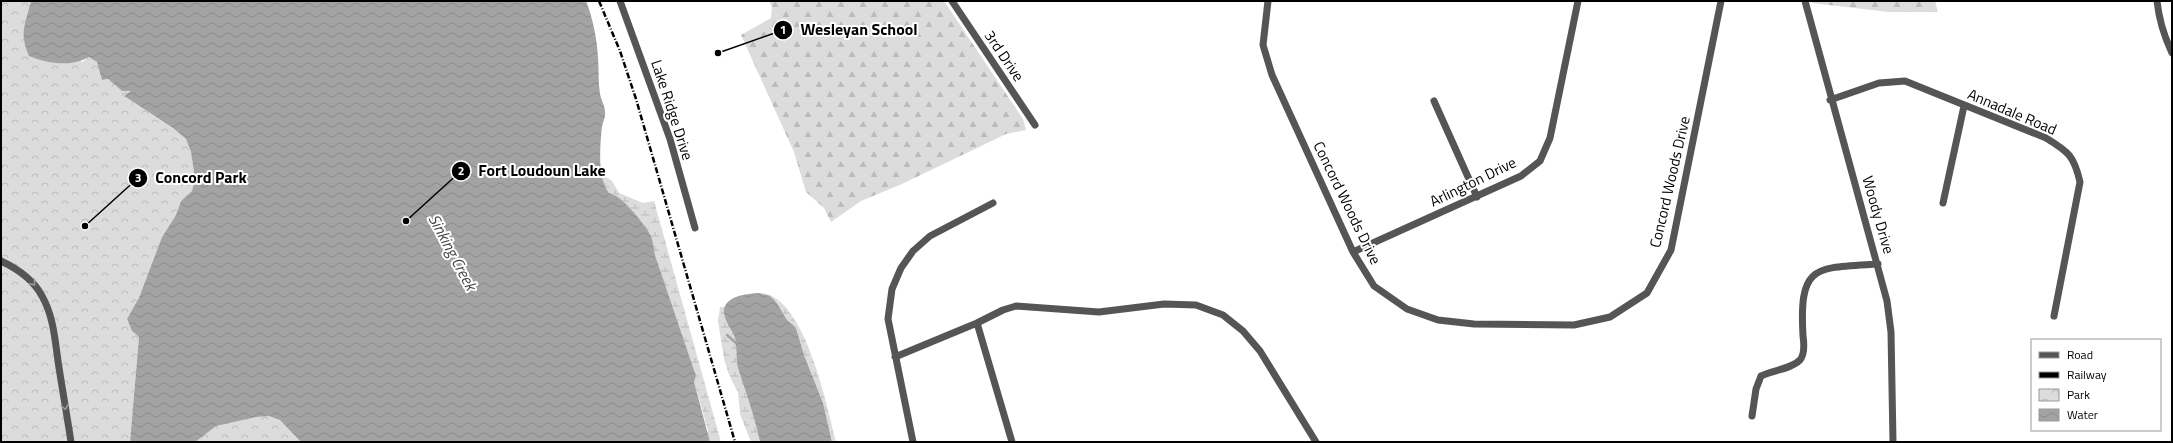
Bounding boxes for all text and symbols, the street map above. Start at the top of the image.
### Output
callout: Wesleyan School [773,16,926,44]
text: Wesleyan School [800,17,918,41]
text: 1 [780,20,786,39]
street label: 3rd Drive [979,25,1030,86]
street label: Lake Ridge Drive [645,57,700,163]
street label: Annadale Road [1964,82,2060,141]
street label: Concord Woods Drive [1643,114,1696,250]
street label: Concord Woods Drive [1308,137,1387,268]
street label: Arlington Drive [1425,151,1520,212]
callout: Fort Loudoun Lake [451,157,614,185]
text: Fort Loudoun Lake [478,158,606,182]
text: 2 [458,161,464,180]
callout: Concord Park [128,164,255,192]
text: Concord Park [155,165,247,189]
text: 3 [135,168,141,187]
street label: Woody Drive [1856,173,1901,257]
water label: Sinking Creek [423,210,484,296]
one-way arrow [28,278,35,286]
legend [2031,339,2161,431]
text: Road [2067,345,2093,364]
text: Railway [2067,365,2107,384]
text: Park [2067,385,2090,404]
one-way arrow [60,404,69,410]
text: Water [2067,405,2098,424]

